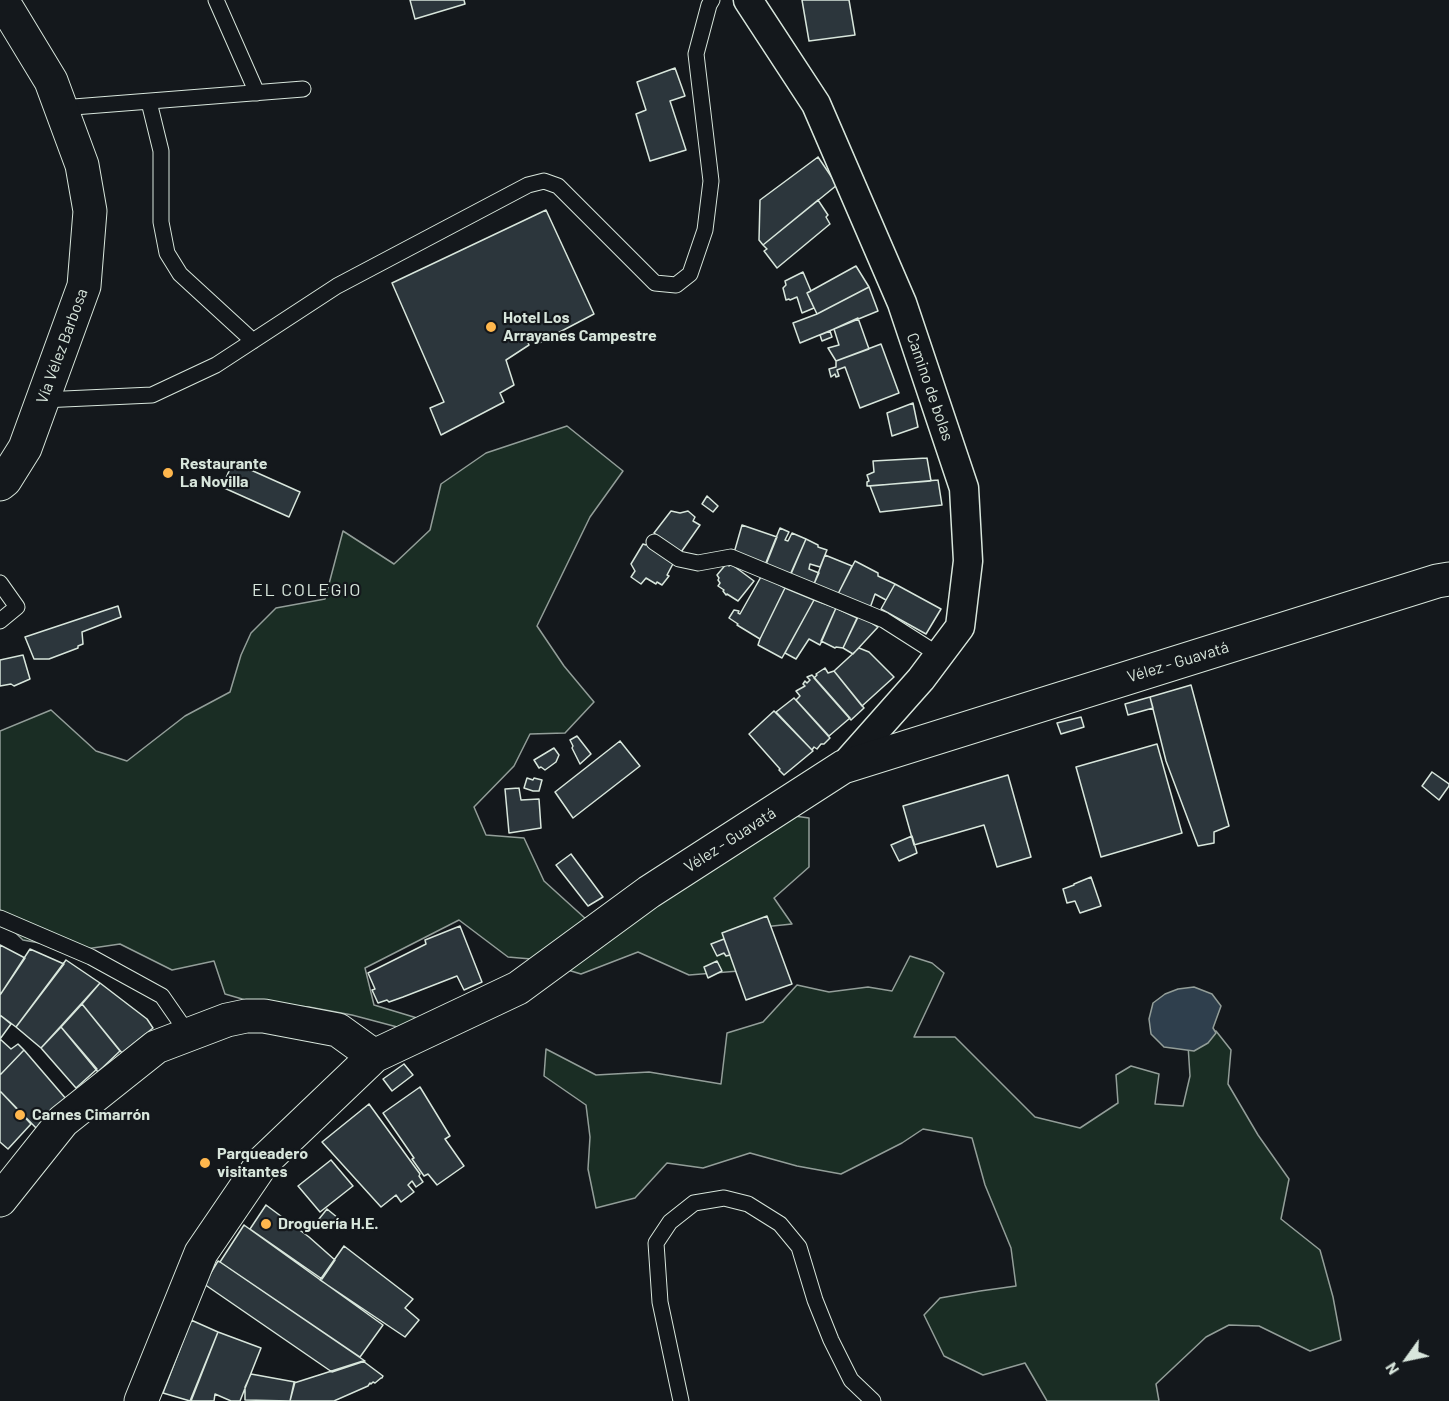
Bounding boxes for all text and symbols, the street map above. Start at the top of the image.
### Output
street label: Vía Vélez Barbosa [32,286,92,406]
place label: Hotel Los Arrayanes Campestre [503,308,657,346]
marker: Hotel Los Arrayanes Campestre [484,320,498,334]
street label: Camino de bolas [903,331,957,443]
place label: Restaurante La Novilla [180,454,268,492]
marker: Restaurante La Novilla [161,466,175,480]
district label: EL COLEGIO [252,579,362,601]
street label: Vélez - Guavatá [1125,637,1231,687]
street label: Vélez - Guavatá [681,803,779,877]
place label: Carnes Cimarrón [32,1105,150,1125]
marker: Carnes Cimarrón [13,1108,27,1122]
place label: Parqueadero visitantes [217,1144,308,1182]
marker: Parqueadero visitantes [198,1156,212,1170]
place label: Droguería H.E. [278,1214,379,1234]
marker: Droguería H.E. [259,1217,273,1231]
north arrow [1377,1329,1437,1389]
text: N [1381,1359,1402,1379]

